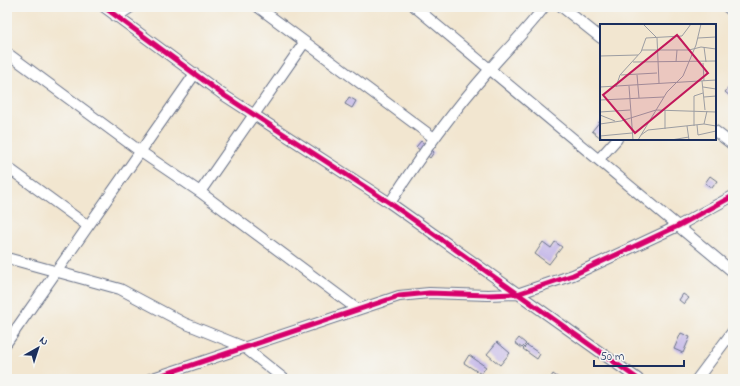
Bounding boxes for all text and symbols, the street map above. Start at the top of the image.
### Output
inset map [600,24,716,140]
north arrow [18,328,58,368]
text: N [36,332,52,350]
scale bar [594,342,684,368]
text: 50 m [600,348,624,366]

